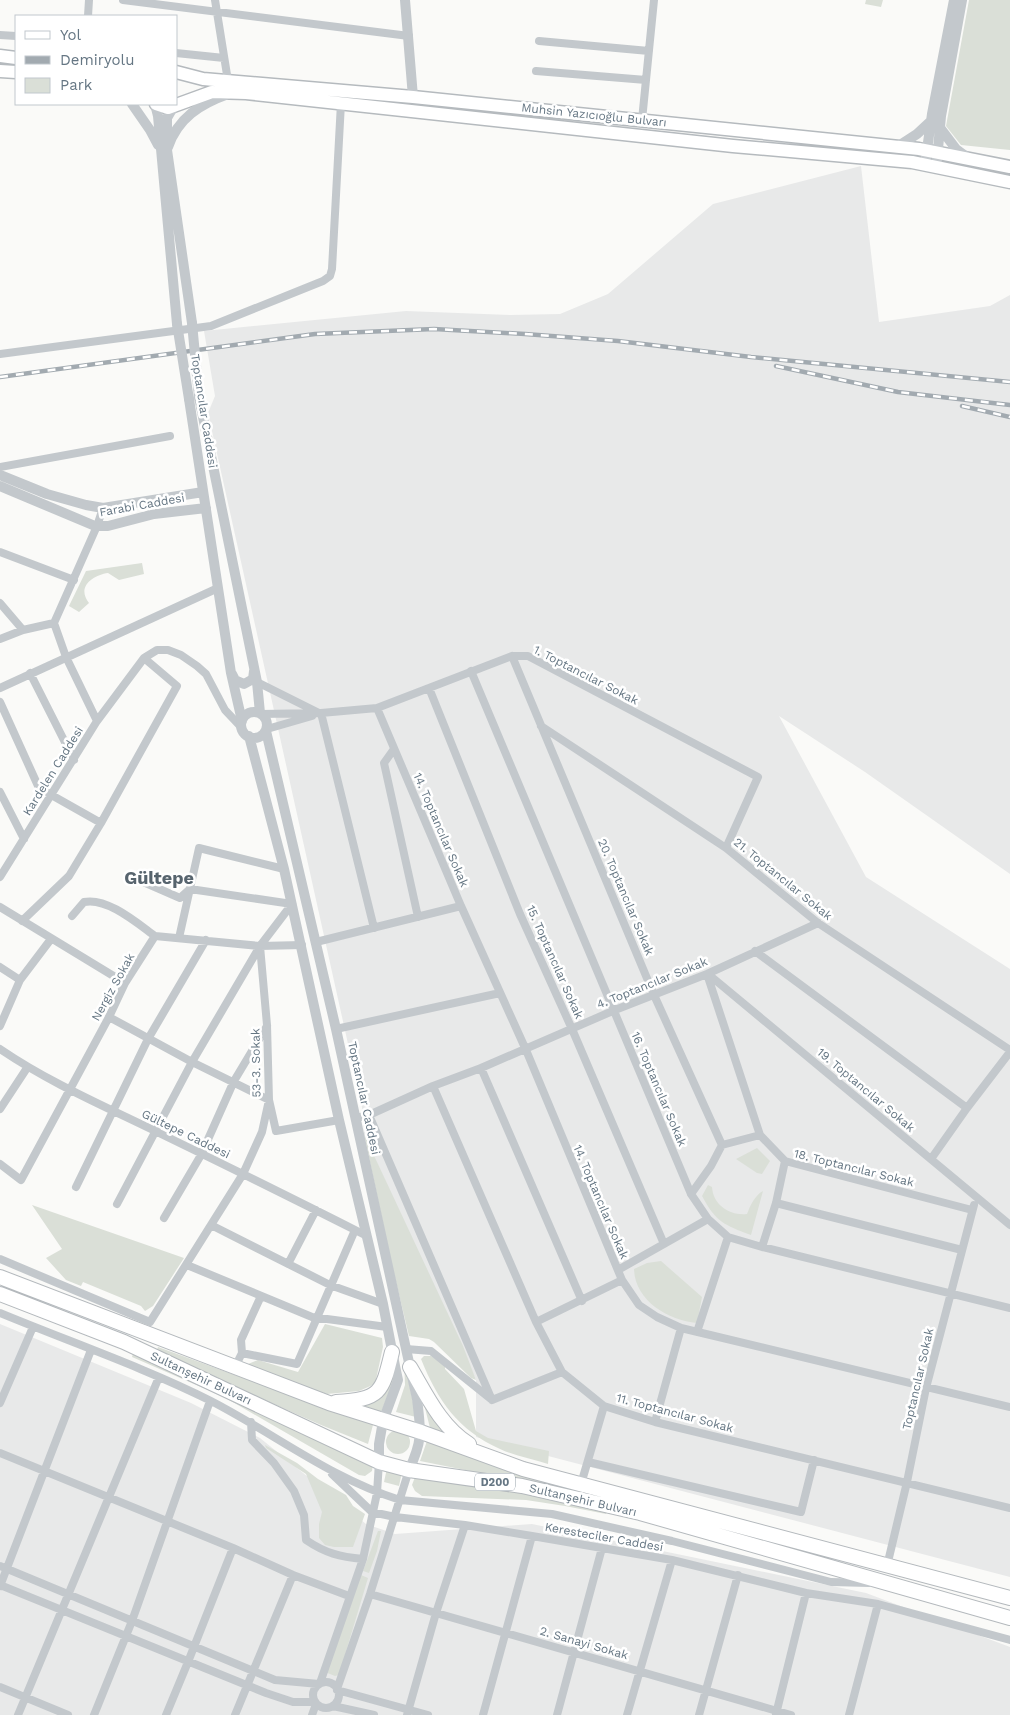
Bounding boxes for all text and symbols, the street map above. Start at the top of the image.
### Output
legend [15,15,178,105]
text: Yol [60,26,82,44]
text: Demiryolu [60,51,134,69]
text: Park [60,76,93,94]
street label: Muhsin Yazıcıoğlu Bulvarı [521,100,667,130]
street label: Toptancılar Caddesi [188,353,220,469]
street label: Farabi Caddesi [98,491,186,519]
street label: 1. Toptancılar Sokak [531,642,641,708]
street label: Kardelen Caddesi [20,724,86,818]
street label: 14. Toptancılar Sokak [411,771,472,889]
street label: 21. Toptancılar Sokak [731,835,835,923]
street label: 20. Toptancılar Sokak [595,837,657,958]
district label: Gültepe [124,867,194,888]
street label: 15. Toptancılar Sokak [524,903,586,1021]
street label: Nergiz Sokak [89,950,138,1023]
street label: 4. Toptancılar Sokak [595,954,710,1012]
street label: 53-3. Sokak [248,1028,264,1098]
street label: 16. Toptancılar Sokak [629,1030,690,1149]
street label: Toptancılar Caddesi [345,1040,383,1156]
street label: 19. Toptancılar Sokak [814,1045,918,1135]
street label: Gültepe Caddesi [140,1107,232,1161]
street label: 14. Toptancılar Sokak [571,1143,632,1261]
street label: 18. Toptancılar Sokak [793,1146,916,1190]
street label: Toptancılar Sokak [899,1327,937,1431]
street label: Sultanşehir Bulvarı [148,1348,254,1408]
street label: 11. Toptancılar Sokak [615,1391,735,1435]
road number: D200 [475,1474,515,1490]
street label: Sultanşehir Bulvarı [528,1481,638,1519]
street label: Keresteciler Caddesi [544,1520,664,1554]
street label: 2. Sanayi Sokak [538,1624,630,1662]

